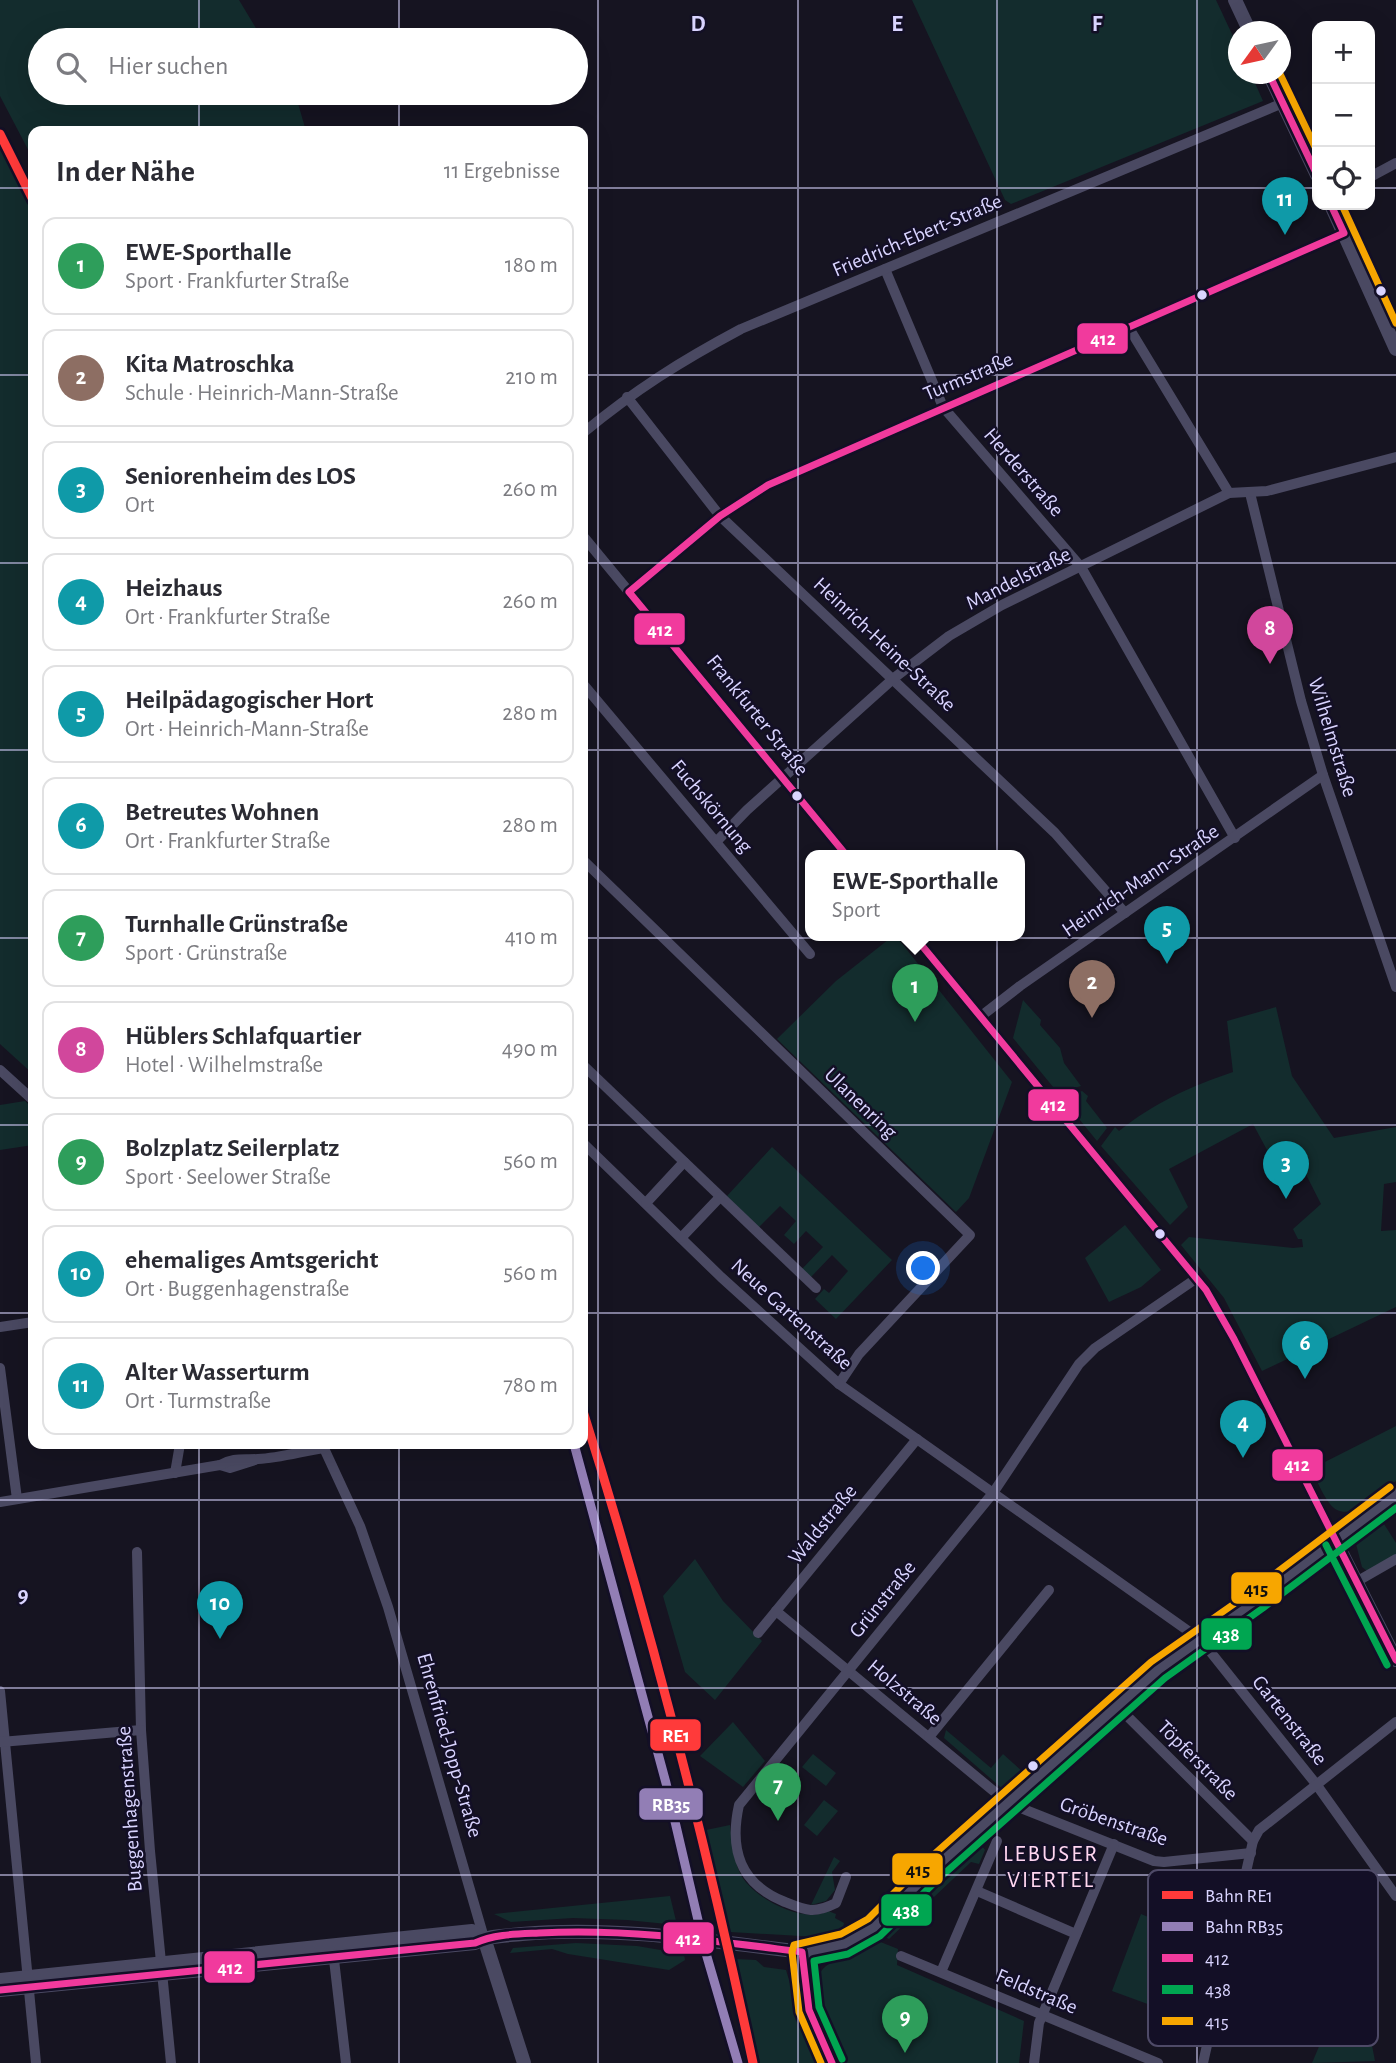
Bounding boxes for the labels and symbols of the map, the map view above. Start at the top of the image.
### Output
text: D [690,13,706,36]
text: E [891,13,903,36]
text: F [1092,13,1103,36]
north arrow [1228,21,1291,84]
pin: 11 [1262,177,1308,235]
street label: Friedrich-Ebert-Straße [829,190,1005,281]
unlabelled marker [1374,284,1388,298]
unlabelled marker [1195,288,1209,302]
line badge: 412 [1076,322,1129,355]
text: 412 [1090,330,1116,349]
street label: Turmstraße [920,348,1016,405]
street label: Herderstraße [980,424,1068,521]
street label: Mandelstraße [962,543,1074,614]
street label: Heinrich-Heine-Straße [810,573,960,715]
pin: 8 [1247,606,1293,664]
line badge: 412 [633,612,686,646]
text: 412 [647,621,673,640]
street label: Frankfurter Straße [703,651,813,780]
street label: Wilhelmstraße [1304,675,1361,799]
street label: Fuchskörnung [667,756,757,857]
unlabelled marker [790,789,804,803]
street label: Heinrich-Mann-Straße [1058,820,1222,941]
pin: 5 [1144,906,1190,964]
pin: 2 [1069,960,1115,1018]
pin: 1 [892,964,938,1022]
street label: Ulanenring [820,1064,902,1143]
line badge: 412 [1027,1088,1080,1122]
text: 412 [1040,1096,1066,1115]
pin: 3 [1263,1141,1309,1199]
unlabelled marker [1153,1227,1167,1241]
your location [906,1251,940,1285]
street label: Neue Gartenstraße [727,1255,856,1374]
pin: 6 [1282,1321,1328,1379]
pin: 4 [1220,1400,1266,1458]
line badge: 412 [1271,1448,1324,1482]
text: 412 [1284,1456,1310,1475]
street label: Waldstraße [784,1481,861,1568]
street label: Grünstraße [845,1557,920,1642]
line badge: 415 [1230,1571,1283,1605]
text: 415 [1244,1580,1268,1599]
pin: 10 [197,1581,243,1639]
text: 9 [17,1584,29,1607]
line badge: 438 [1200,1617,1253,1651]
text: 438 [1212,1626,1240,1645]
street label: Ehrenfried-Jopp-Straße [413,1650,486,1840]
street label: Holzstraße [863,1655,946,1729]
street label: Gartenstraße [1248,1671,1331,1769]
street label: Töpferstraße [1153,1716,1242,1805]
line badge: RE1 [649,1718,702,1752]
street label: Buggenhagenstraße [113,1725,146,1893]
text: RE1 [662,1727,690,1746]
unlabelled marker [1026,1759,1040,1773]
pin: 7 [755,1763,801,1821]
line badge: RB35 [638,1787,704,1821]
street label: Gröbenstraße [1057,1793,1171,1850]
text: RB35 [652,1796,690,1815]
district label: LEBUSER VIERTEL [1003,1843,1099,1892]
line badge: 415 [891,1852,944,1886]
text: 415 [906,1861,930,1880]
legend [1148,1870,1378,2046]
text: Bahn RE1 [1205,1887,1273,1906]
line badge: 438 [880,1893,933,1927]
text: 438 [892,1902,920,1921]
text: Bahn RB35 [1205,1918,1283,1937]
line badge: 412 [662,1921,715,1955]
text: 412 [675,1930,701,1949]
line badge: 412 [203,1950,256,1984]
text: 412 [1205,1950,1230,1969]
text: 412 [217,1959,243,1978]
street label: Feldstraße [993,1965,1081,2018]
text: 438 [1205,1981,1231,2000]
pin: 9 [882,1995,928,2053]
text: 415 [1205,2013,1229,2032]

